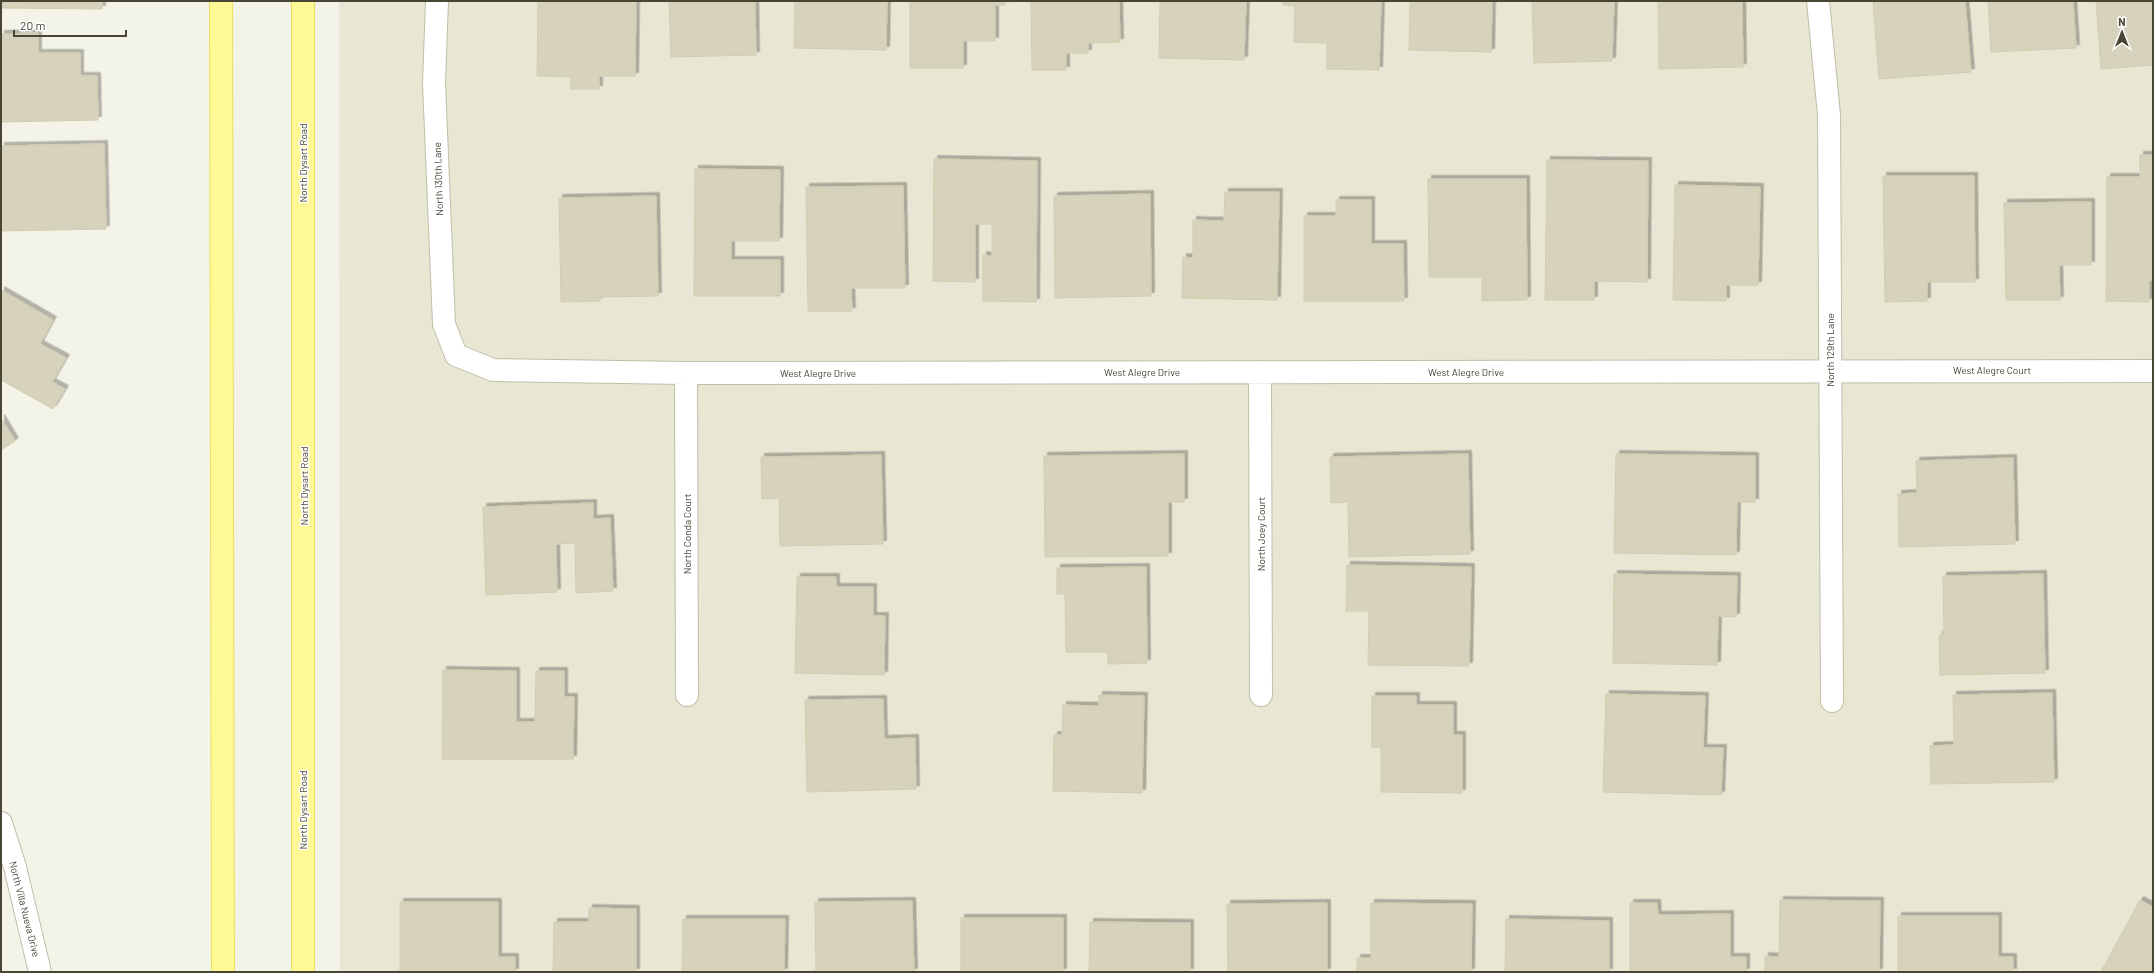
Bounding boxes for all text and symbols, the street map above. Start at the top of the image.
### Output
scale bar [14,12,126,38]
north arrow [2102,12,2142,52]
text: N [2118,15,2126,28]
text: 20 m [20,18,46,32]
street label: North Dysart Road [297,124,309,202]
street label: North 130th Lane [431,142,445,216]
street label: North 129th Lane [1824,313,1836,387]
street label: West Alegre Court [1953,364,2031,376]
street label: West Alegre Drive [1104,366,1180,378]
street label: West Alegre Drive [1428,366,1504,378]
street label: West Alegre Drive [780,367,856,379]
street label: North Dysart Road [298,447,310,525]
street label: North Conda Court [681,493,693,574]
street label: North Joey Court [1255,496,1267,571]
street label: North Dysart Road [297,771,309,849]
street label: North Villa Nueva Drive [7,860,43,958]

